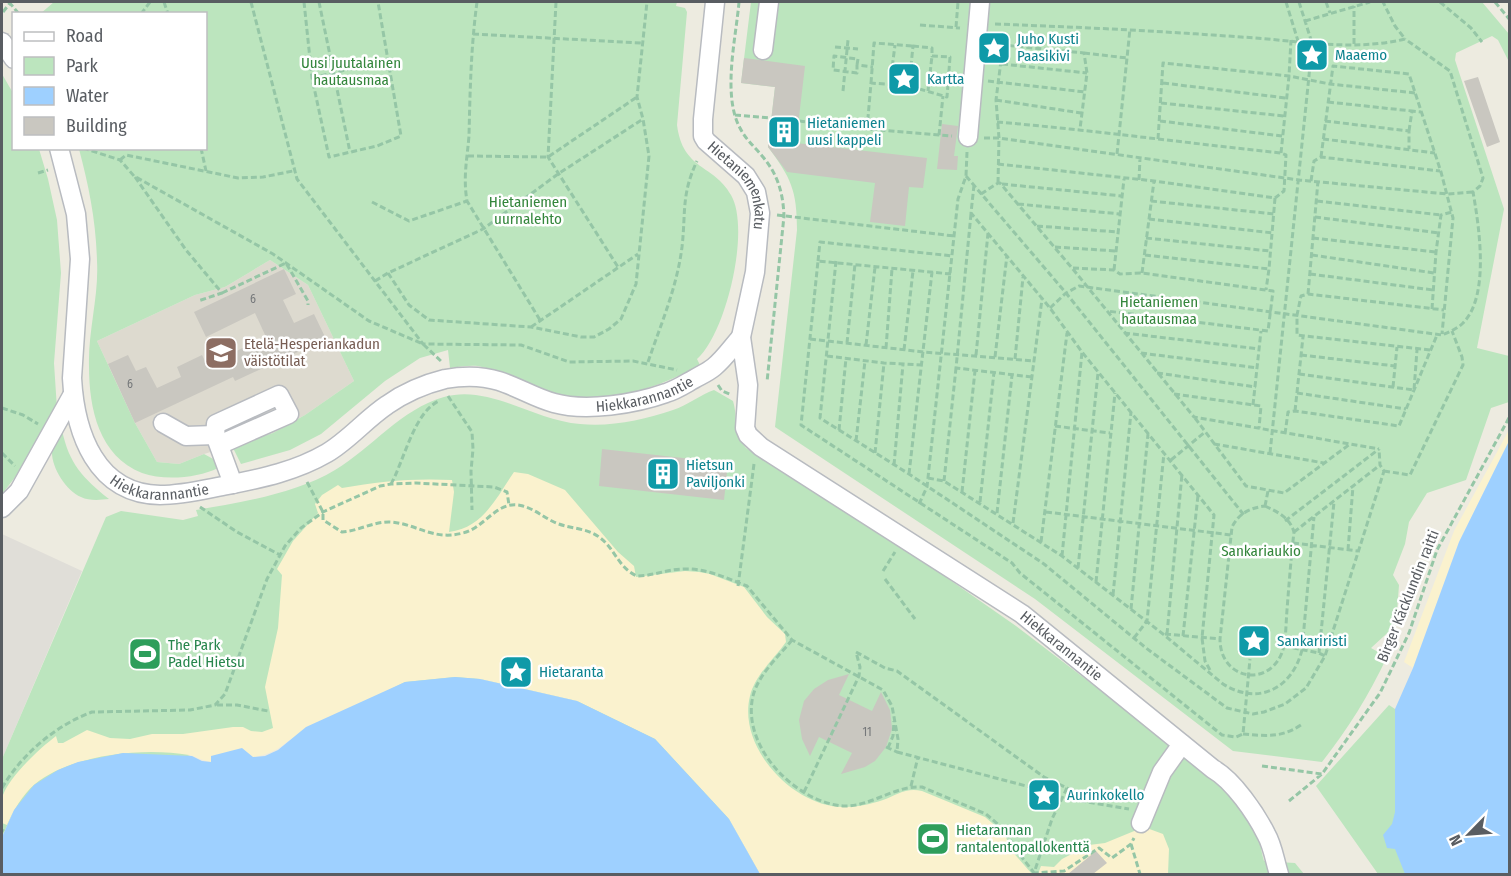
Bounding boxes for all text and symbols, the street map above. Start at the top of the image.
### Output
legend [12,12,207,150]
text: Road [66,25,103,47]
place icon: Juho Kusti Paasikivi [976,30,1012,66]
place label: Juho Kusti Paasikivi [1017,30,1079,65]
place icon: Maaemo [1294,37,1330,73]
place label: Maaemo [1335,46,1387,64]
park label: Uusi juutalainen hautausmaa [301,54,401,89]
text: Park [66,55,99,77]
place icon: Kartta [886,61,922,97]
place label: Kartta [927,70,964,88]
text: Water [66,85,109,107]
building icon: Hietaniemen uusi kappeli [766,114,802,150]
place label: Hietaniemen uusi kappeli [807,114,885,149]
text: Building [66,115,127,137]
street label: Hietaniemenkatu [704,137,769,231]
park label: Hietaniemen uurnalehto [489,193,567,228]
house number: 6 [250,292,256,306]
park label: Hietaniemen hautausmaa [1120,293,1198,328]
school or university icon: Etelä-Hesperiankadun väistötilat [203,335,239,371]
place label: Etelä-Hesperiankadun väistötilat [244,335,380,370]
street label: Hiekkarannantie [595,372,697,416]
house number: 6 [127,377,133,391]
building icon: Hietsun Paviljonki [645,456,681,492]
place label: Hietsun Paviljonki [686,456,745,491]
street label: Hiekkarannantie [106,471,210,504]
street label: Birger Käcklundin raitti [1373,527,1443,665]
park label: Sankariaukio [1221,542,1301,560]
street label: Hiekkarannantie [1017,607,1106,685]
place icon: Sankariristi [1236,623,1272,659]
place label: Sankariristi [1277,632,1347,650]
sports icon: The Park Padel Hietsu [127,636,163,672]
place label: The Park Padel Hietsu [168,636,245,671]
place icon: Hietaranta [498,654,534,690]
place label: Hietaranta [539,663,604,681]
house number: 11 [862,725,872,739]
place icon: Aurinkokello [1026,777,1062,813]
place label: Aurinkokello [1067,786,1145,804]
north arrow [1439,804,1499,864]
sports icon: Hietarannan rantalentopallokenttä [915,821,951,857]
place label: Hietarannan rantalentopallokenttä [956,821,1090,856]
text: N [1445,832,1466,848]

